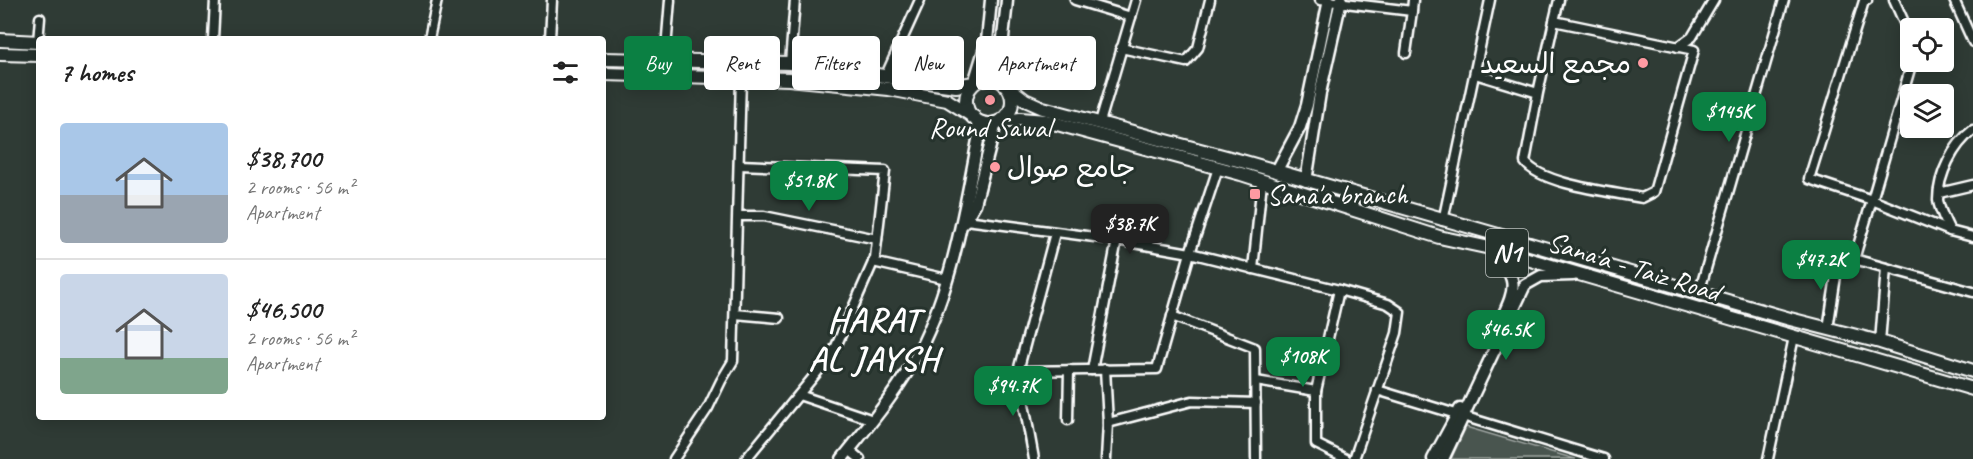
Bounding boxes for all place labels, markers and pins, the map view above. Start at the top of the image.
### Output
place label: مجمع السعيد [1480,46,1631,83]
marker: مجمع السعيد [1636,56,1650,70]
pin: $145K [1687,92,1771,143]
marker: Round Sawal [983,93,997,107]
place label: Round Sawal [929,110,1056,145]
place label: جامع صوال [1007,150,1136,187]
marker: جامع صوال [988,160,1002,174]
pin: $51.8K [760,161,858,212]
place label: Sana'a branch [1267,177,1409,212]
marker: Sana'a branch [1248,187,1262,201]
pin: $38.7K [1081,204,1179,255]
pin: $47.2K [1772,240,1870,291]
pin: $46.5K [1457,310,1555,361]
pin: $108K [1261,337,1345,388]
pin: $94.7K [964,366,1062,417]

